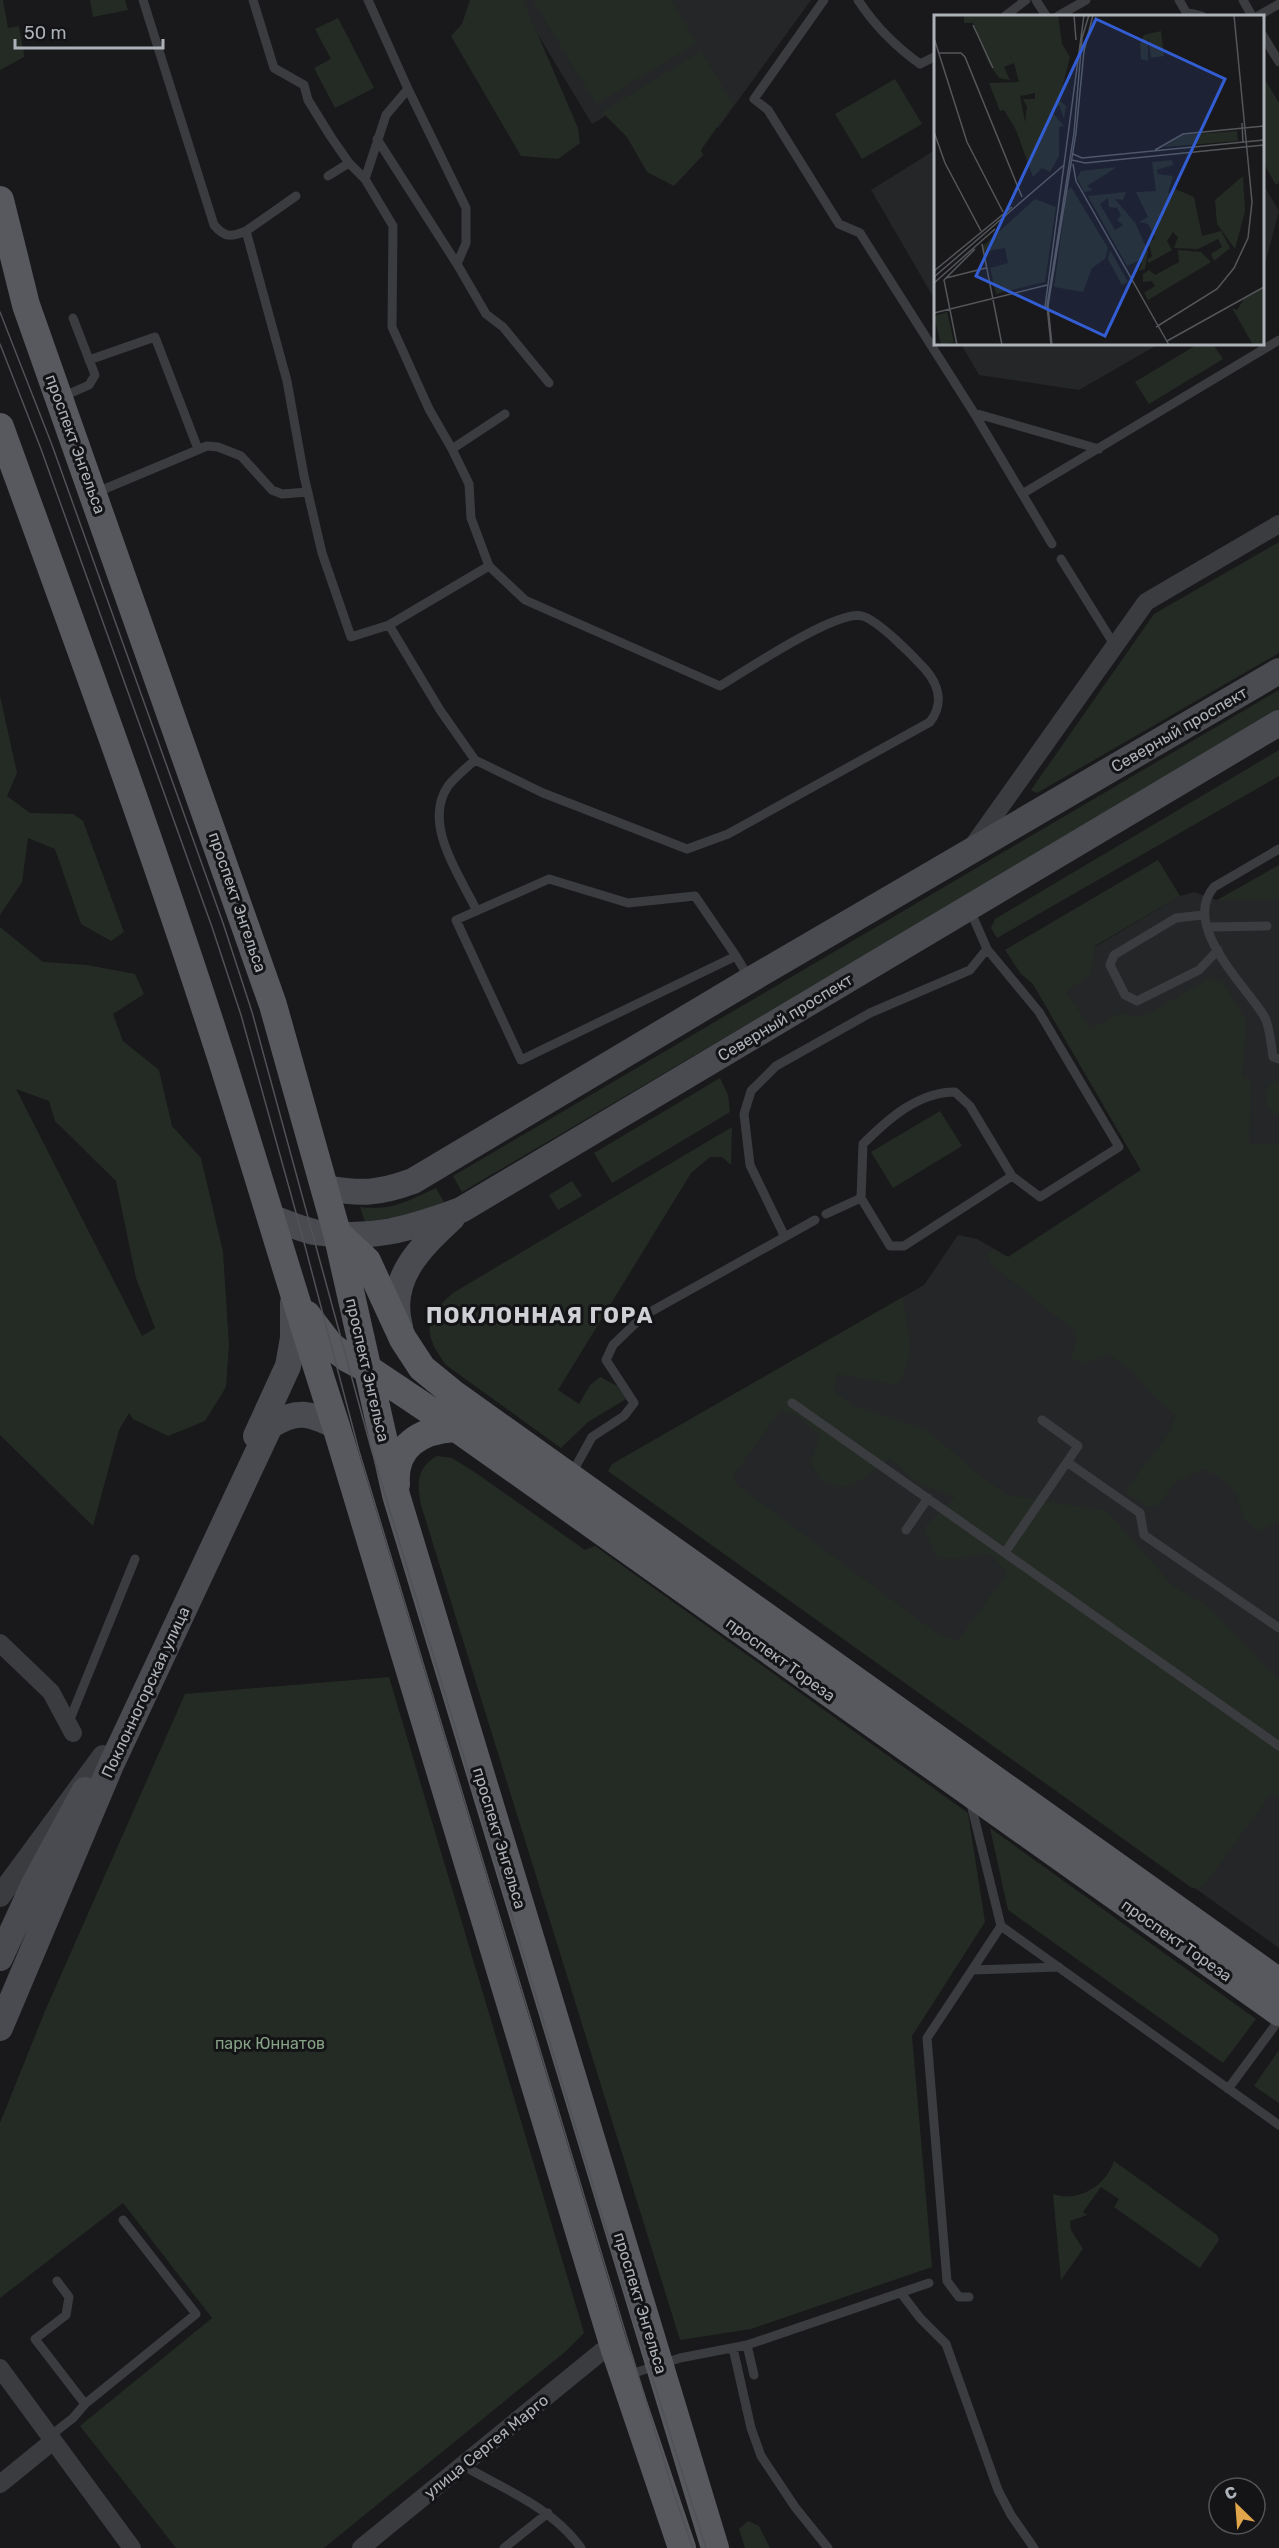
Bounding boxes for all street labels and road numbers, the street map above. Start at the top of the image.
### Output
street label: проспект Энгельса [42,372,110,516]
street label: Северный проспект [1108,683,1251,776]
street label: проспект Энгельса [205,830,270,975]
street label: Северный проспект [714,970,856,1065]
street label: проспект Энгельса [342,1296,393,1444]
street label: Поклонногорская улица [97,1604,194,1781]
street label: проспект Тореза [722,1613,839,1705]
street label: проспект Энгельса [469,1765,530,1911]
street label: проспект Тореза [1118,1895,1235,1986]
street label: проспект Энгельса [610,2230,671,2376]
street label: улица Сергея Марго [420,2390,552,2502]

